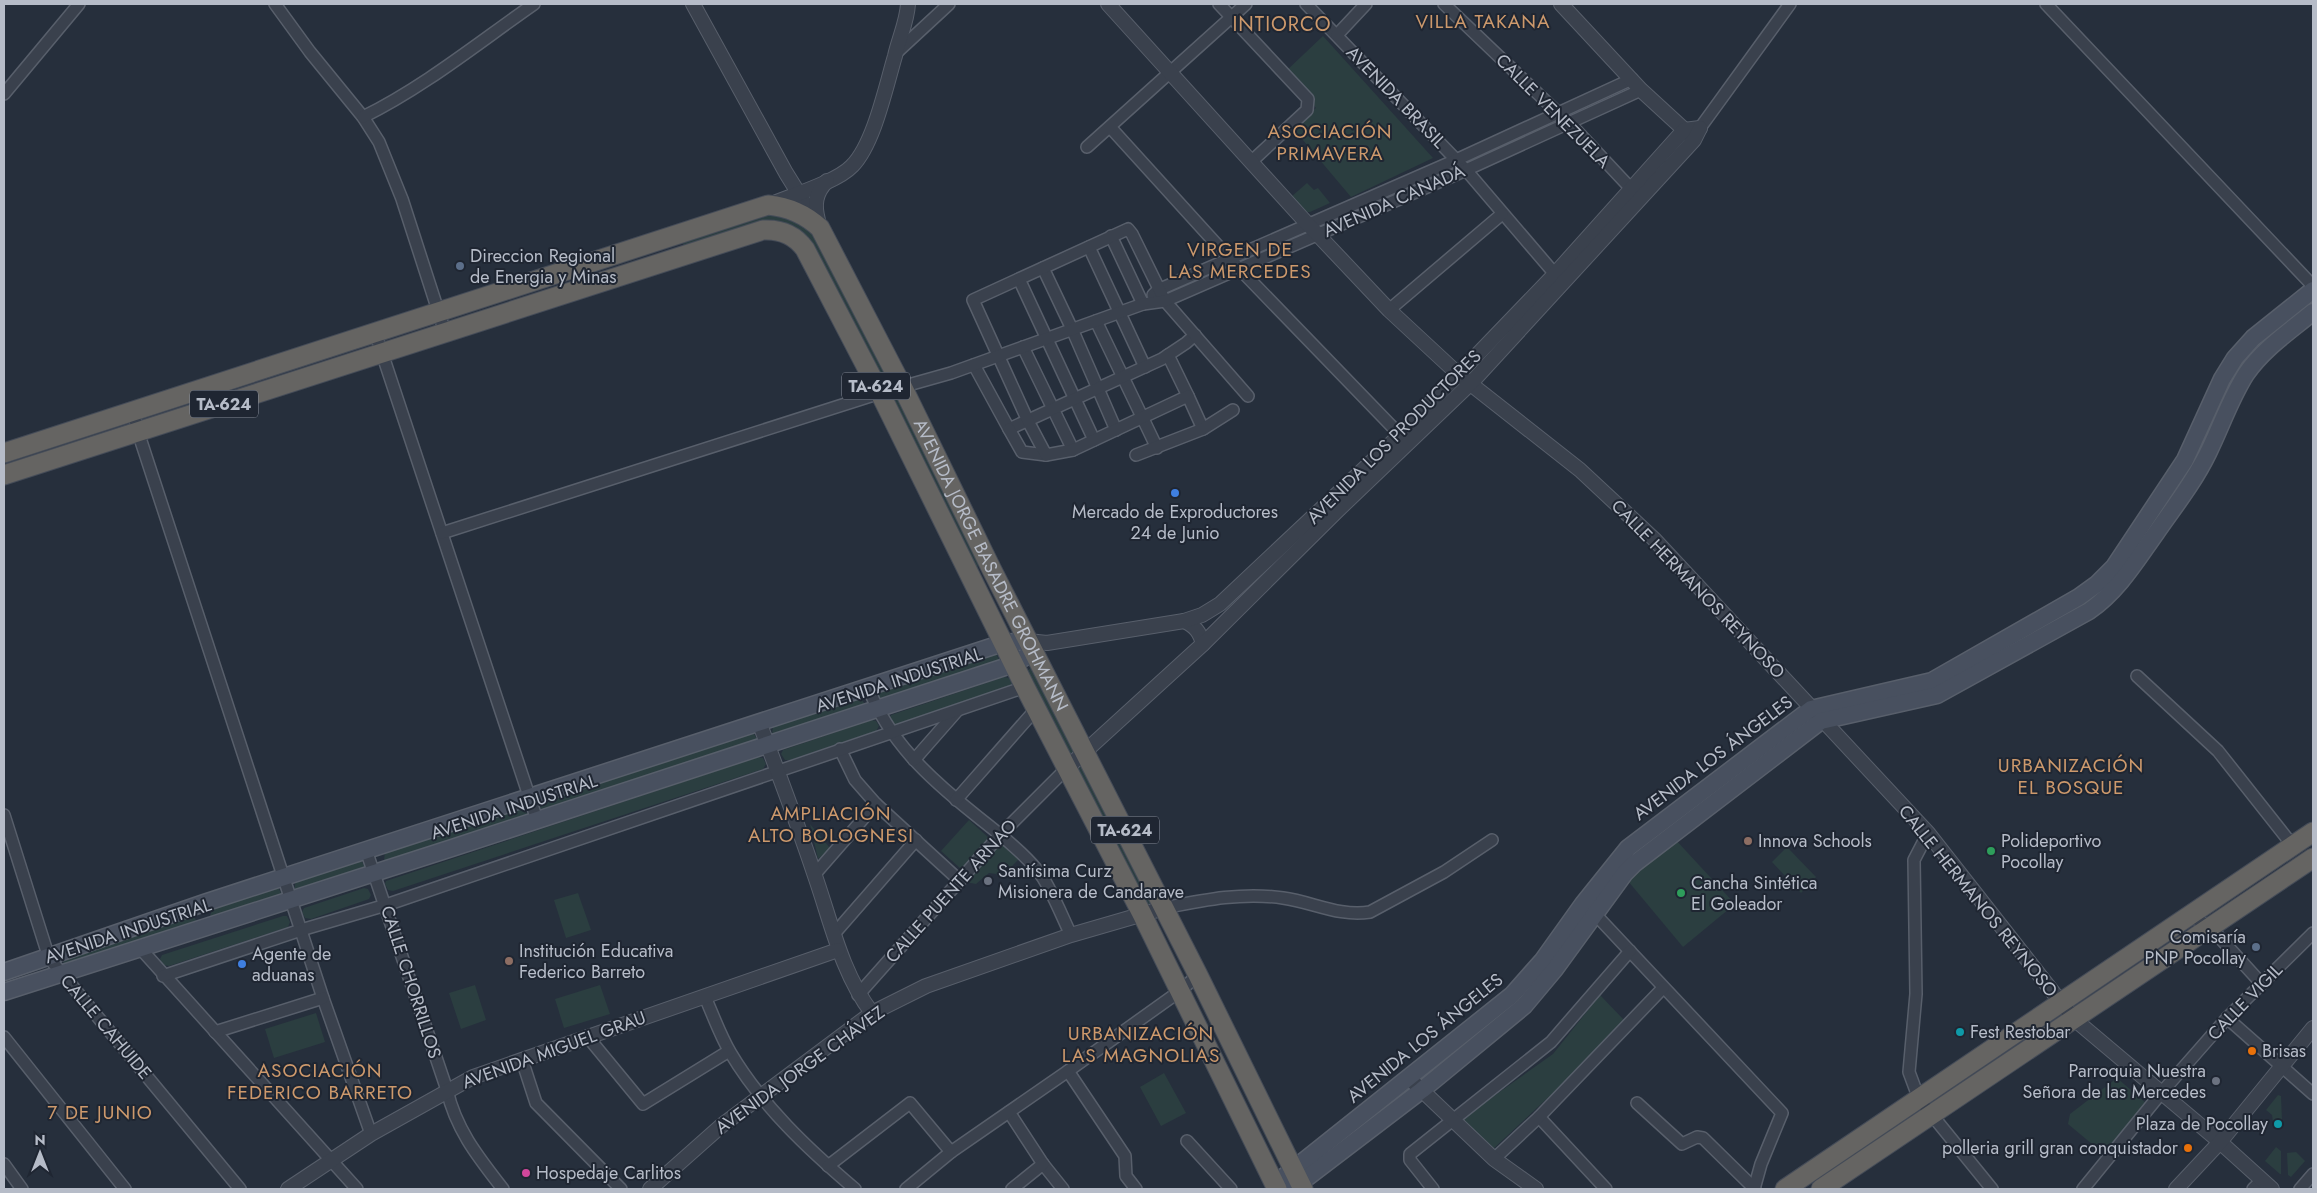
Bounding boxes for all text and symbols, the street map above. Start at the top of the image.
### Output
district label: VILLA TAKANA [1415,8,1551,35]
district label: INTIORCO [1232,10,1332,39]
street label: AVENIDA BRASIL [1340,40,1452,154]
street label: CALLE VENEZUELA [1490,48,1616,174]
district label: ASOCIACIÓN PRIMAVERA [1267,118,1393,167]
street label: AVENIDA CANADÁ [1319,158,1469,244]
district label: VIRGEN DE LAS MERCEDES [1168,236,1312,285]
place label: Direccion Regional de Energia y Minas [470,243,616,290]
marker: Direccion Regional de Energia y Minas [454,260,466,272]
street label: AVENIDA LOS PRODUCTORES [1301,344,1487,530]
road number: TA-624 [842,372,910,400]
road number: TA-624 [190,390,258,418]
street label: AVENIDA JORGE BASADRE GROHMANN [907,414,1075,716]
marker: Mercado de Exproductores 24 de Junio [1169,487,1181,499]
street label: CALLE HERMANOS REYNOSO [1605,493,1791,685]
place label: Mercado de Exproductores 24 de Junio [1072,499,1278,546]
street label: AVENIDA INDUSTRIAL [812,641,986,719]
street label: AVENIDA LOS ÁNGELES [1628,689,1798,827]
district label: URBANIZACIÓN EL BOSQUE [1998,752,2144,801]
street label: AVENIDA INDUSTRIAL [427,768,601,846]
street label: CALLE HERMANOS REYNOSO [1892,799,2064,1003]
district label: AMPLIACIÓN ALTO BOLOGNESI [748,800,914,849]
street label: CALLE PUENTE ARNAO [879,813,1023,969]
road number: TA-624 [1091,816,1159,844]
place label: Innova Schools [1758,828,1872,854]
place label: Polideportivo Pocollay [2001,828,2101,875]
marker: Innova Schools [1742,835,1754,847]
marker: Polideportivo Pocollay [1985,845,1997,857]
place label: Santísima Curz Misionera de Candarave [998,858,1184,905]
place label: Cancha Sintética El Goleador [1691,870,1817,917]
marker: Santísima Curz Misionera de Candarave [982,875,994,887]
marker: Cancha Sintética El Goleador [1675,887,1687,899]
street label: AVENIDA INDUSTRIAL [41,892,215,970]
street label: CALLE CHORRILLOS [374,902,448,1062]
place label: Comisaría PNP Pocollay [2145,924,2246,971]
place label: Institución Educativa Federico Barreto [519,938,673,985]
place label: Agente de aduanas [252,941,331,988]
marker: Comisaría PNP Pocollay [2250,941,2262,953]
marker: Institución Educativa Federico Barreto [503,955,515,967]
marker: Agente de aduanas [236,958,248,970]
street label: CALLE VIGIL [2202,958,2288,1046]
street label: AVENIDA LOS ÁNGELES [1342,967,1509,1109]
street label: CALLE CAHUIDE [54,969,158,1085]
street label: AVENIDA JORGE CHÁVEZ [710,999,890,1140]
street label: AVENIDA MIGUEL GRAU [458,1005,650,1095]
place label: Fest Restobar [1970,1019,2071,1045]
district label: URBANIZACIÓN LAS MAGNOLIAS [1062,1020,1220,1069]
marker: Fest Restobar [1954,1026,1966,1038]
place label: Brisas [2262,1038,2306,1064]
marker: Brisas [2246,1045,2258,1057]
district label: ASOCIACIÓN FEDERICO BARRETO [227,1057,413,1106]
place label: Parroquia Nuestra Señora de las Mercedes [2023,1058,2206,1105]
marker: Parroquia Nuestra Señora de las Mercedes [2210,1075,2222,1087]
district label: 7 DE JUNIO [47,1099,153,1126]
place label: Plaza de Pocollay [2136,1111,2268,1137]
marker: Plaza de Pocollay [2272,1118,2284,1130]
north arrow [15,1128,65,1178]
text: N [34,1130,46,1150]
place label: polleria grill gran conquistador [1942,1135,2179,1161]
marker: polleria grill gran conquistador [2182,1142,2194,1154]
place label: Hospedaje Carlitos [536,1160,681,1186]
marker: Hospedaje Carlitos [520,1167,532,1179]

